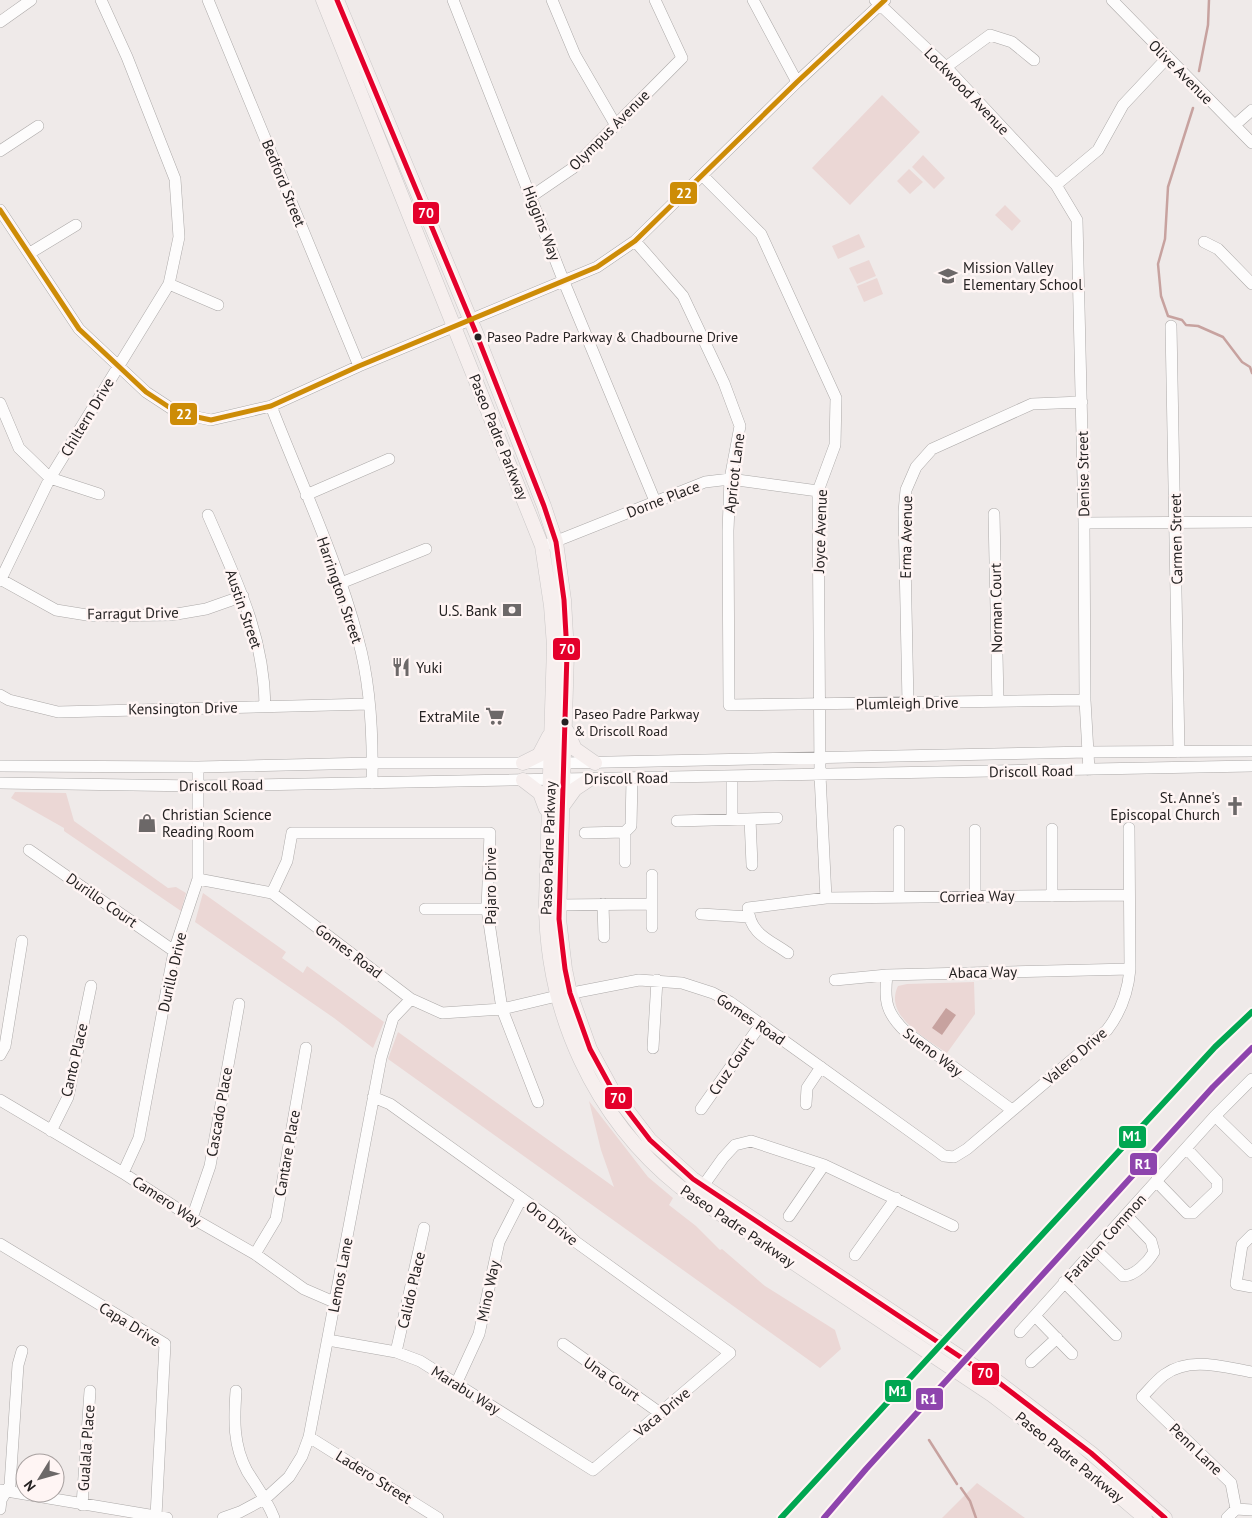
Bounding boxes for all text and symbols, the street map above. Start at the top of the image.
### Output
street label: Olive Avenue [1145,36,1217,108]
street label: Lockwood Avenue [920,43,1014,139]
street label: Olympus Avenue [565,86,653,174]
street label: Bedford Street [258,137,310,229]
line badge: 22 [669,181,698,205]
street label: Higgins Way [519,183,565,263]
text: 22 [676,184,692,202]
line badge: 70 [412,201,440,225]
text: 70 [418,204,434,222]
place label: Mission Valley Elementary School [963,258,1083,294]
school or university icon: Mission Valley Elementary School [937,265,959,287]
place label: Paseo Padre Parkway & Chadbourne Drive [487,328,738,346]
marker: Paseo Padre Parkway & Chadbourne Drive [473,332,483,342]
street label: Paseo Padre Parkway [465,371,533,503]
street label: Chiltern Drive [56,374,118,460]
line badge: 22 [169,402,198,426]
text: 22 [176,405,192,423]
street label: Denise Street [1073,431,1093,517]
street label: Apricot Lane [720,432,748,514]
street label: Dorne Place [624,476,702,522]
street label: Joyce Avenue [809,489,831,574]
street label: Carmen Street [1166,493,1186,585]
street label: Erma Avenue [896,495,916,579]
street label: Harrington Street [313,534,367,646]
street label: Norman Court [986,563,1006,653]
street label: Austin Street [222,567,266,651]
bank icon: U.S. Bank [501,599,523,621]
place label: U.S. Bank [438,601,498,620]
street label: Farragut Drive [87,603,179,623]
line badge: 70 [552,637,581,661]
text: 70 [559,640,575,658]
restaurant icon: Yuki [390,656,412,678]
place label: Yuki [416,658,443,677]
street label: Plumleigh Drive [855,693,959,713]
street label: Kensington Drive [128,698,238,718]
supermarket icon: ExtraMile [484,705,506,727]
place label: Paseo Padre Parkway & Driscoll Road [574,705,700,740]
place label: ExtraMile [419,707,480,726]
marker: Paseo Padre Parkway & Driscoll Road [560,717,570,727]
street label: Driscoll Road [989,761,1073,781]
street label: Driscoll Road [584,768,668,788]
street label: Driscoll Road [179,775,263,795]
street label: Paseo Padre Parkway [536,781,560,915]
place label: St. Anne's Episcopal Church [1110,788,1220,824]
church icon: St. Anne's Episcopal Church [1224,795,1246,817]
place label: Christian Science Reading Room [162,805,272,841]
shop icon: Christian Science Reading Room [136,812,158,834]
street label: Pajaro Drive [481,847,500,925]
street label: Durillo Court [63,869,141,931]
street label: Corriea Way [939,886,1015,906]
street label: Gomes Road [312,920,386,982]
street label: Durillo Drive [154,930,190,1014]
street label: Abaca Way [949,962,1017,982]
street label: Gomes Road [713,989,789,1049]
street label: Canto Place [56,1021,92,1099]
street label: Sueno Way [899,1023,967,1081]
street label: Valero Drive [1039,1023,1111,1089]
street label: Cruz Court [704,1033,758,1099]
street label: Cascado Place [202,1066,236,1158]
line badge: 70 [604,1086,633,1110]
text: 70 [610,1089,626,1107]
street label: Cantare Place [270,1108,304,1198]
line badge: M1 [1118,1125,1147,1149]
text: M1 [1122,1127,1142,1145]
line badge: R1 [1129,1152,1158,1176]
text: R1 [1135,1155,1151,1173]
street label: Camero Way [129,1172,205,1230]
street label: Paseo Padre Parkway [677,1181,799,1271]
street label: Farallon Common [1060,1189,1150,1287]
street label: Oro Drive [522,1197,582,1249]
street label: Lemos Lane [323,1236,357,1314]
street label: Calido Place [393,1250,429,1330]
street label: Mino Way [472,1259,504,1323]
street label: Capa Drive [96,1298,164,1350]
street label: Una Court [580,1353,644,1405]
street label: Marabu Way [428,1361,504,1419]
line badge: 70 [971,1362,1000,1386]
text: 70 [977,1364,993,1382]
line badge: M1 [884,1379,912,1403]
text: M1 [888,1382,908,1400]
street label: Vaca Drive [629,1383,694,1441]
line badge: R1 [915,1387,944,1411]
text: R1 [921,1390,937,1408]
street label: Gualala Place [74,1404,98,1492]
street label: Paseo Padre Parkway [1012,1407,1128,1507]
street label: Penn Lane [1165,1419,1227,1479]
street label: Ladero Street [332,1446,416,1508]
north arrow [15,1453,65,1503]
text: N [20,1477,40,1495]

